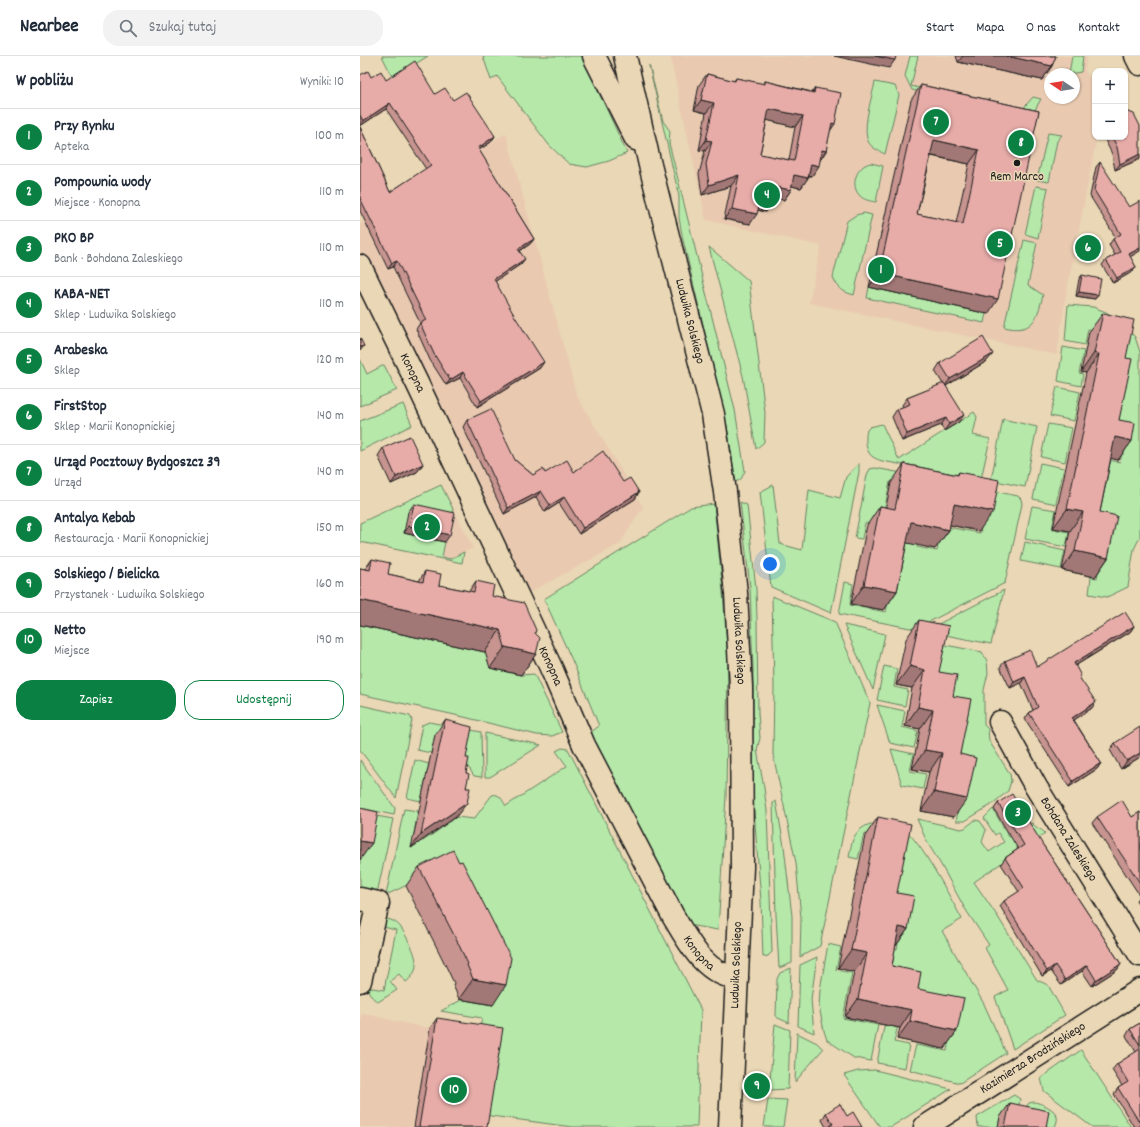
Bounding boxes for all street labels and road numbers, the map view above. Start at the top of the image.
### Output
street label: Ludwika Solskiego [670,277,710,366]
street label: Konopna [394,350,430,397]
street label: Ludwika Solskiego [727,597,750,685]
street label: Konopna [533,643,568,690]
street label: Bohdana Zaleskiego [1035,793,1102,886]
street label: Ludwika Solskiego [726,921,748,1009]
street label: Konopna [678,932,719,977]
street label: Kazimierza Brodzińskiego [976,1017,1090,1099]

